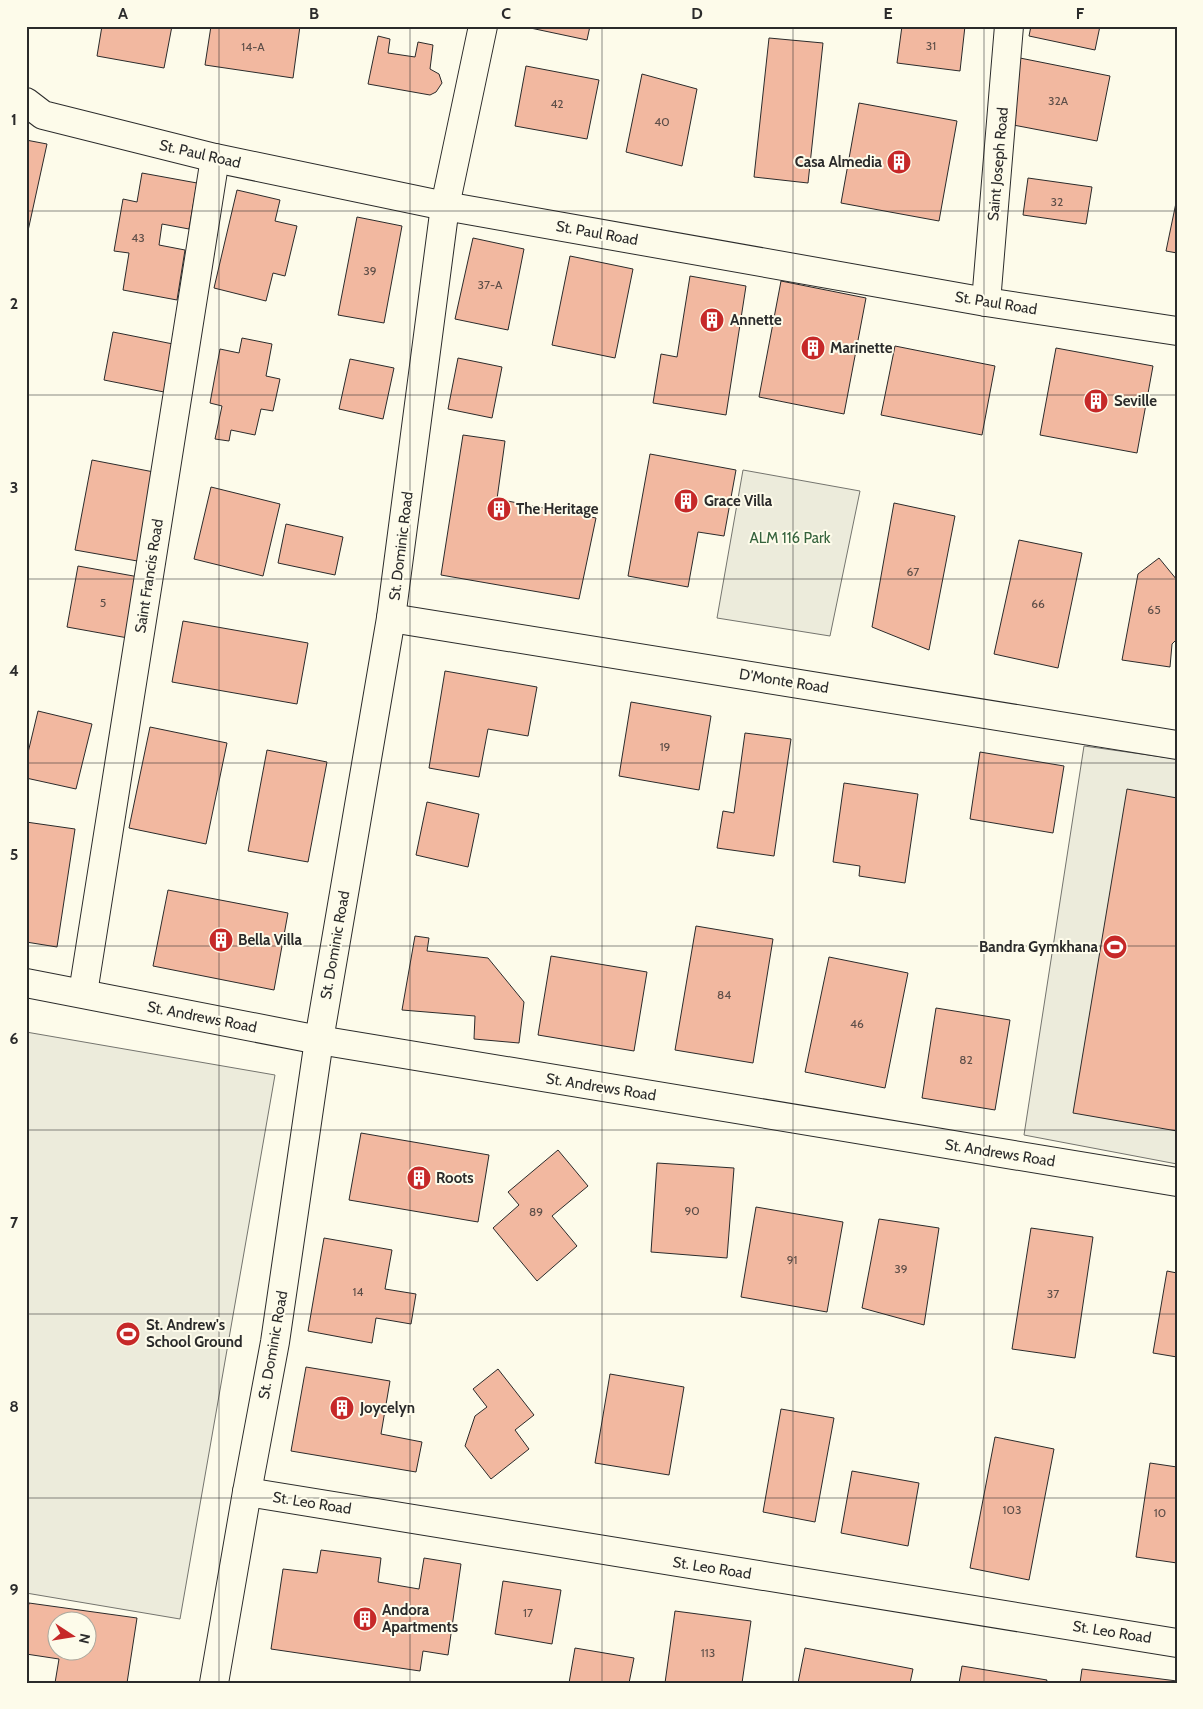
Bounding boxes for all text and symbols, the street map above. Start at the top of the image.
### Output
text: A [118,4,128,23]
text: B [309,4,319,23]
text: C [501,4,511,23]
text: D [691,4,703,23]
text: E [883,4,893,23]
text: F [1076,4,1085,23]
house number: 31 [926,38,936,53]
house number: 14-A [241,39,265,54]
house number: 32A [1048,93,1069,108]
house number: 42 [550,96,564,111]
street label: Saint Joseph Road [984,106,1012,222]
text: 1 [11,110,17,129]
house number: 40 [654,114,670,129]
street label: St. Paul Road [158,136,242,172]
building icon: Casa Almedia [886,149,912,175]
place label: Casa Almedia [795,153,883,171]
house number: 32 [1051,194,1063,209]
street label: St. Paul Road [555,217,639,249]
house number: 43 [131,230,145,245]
house number: 39 [363,263,377,278]
house number: 37-A [478,277,503,292]
street label: St. Paul Road [954,288,1038,318]
text: 2 [10,294,18,313]
building icon: Annette [699,307,725,333]
place label: Annette [730,311,782,329]
building icon: Marinette [800,335,826,361]
place label: Marinette [830,339,893,357]
building icon: Seville [1083,388,1109,414]
place label: Seville [1114,392,1157,410]
text: 3 [10,478,18,497]
building icon: Grace Villa [673,488,699,514]
street label: St. Dominic Road [385,490,417,602]
place label: Grace Villa [704,492,773,510]
building icon: The Heritage [486,496,512,522]
place label: The Heritage [516,500,599,518]
street label: Saint Francis Road [131,518,167,634]
park label: ALM 116 Park [749,529,831,547]
house number: 67 [907,564,919,579]
house number: 5 [100,595,106,610]
house number: 66 [1031,596,1045,611]
house number: 65 [1147,602,1161,617]
text: 4 [9,661,19,680]
street label: D'Monte Road [738,665,830,697]
house number: 19 [660,739,671,754]
text: 5 [10,845,18,864]
street label: St. Dominic Road [317,889,353,1001]
building icon: Bella Villa [208,927,234,953]
place label: Bella Villa [238,931,303,949]
sports icon: Bandra Gymkhana [1102,934,1128,960]
place label: Bandra Gymkhana [979,938,1099,956]
house number: 84 [717,987,731,1002]
street label: St. Andrews Road [146,998,258,1036]
house number: 46 [850,1016,864,1031]
text: 6 [10,1029,19,1048]
house number: 82 [959,1052,973,1067]
street label: St. Andrews Road [545,1069,657,1105]
street label: St. Andrews Road [944,1135,1056,1171]
building icon: Roots [406,1165,432,1191]
place label: Roots [436,1169,474,1187]
house number: 90 [684,1203,700,1218]
house number: 89 [529,1204,543,1219]
text: 7 [10,1213,19,1232]
house number: 91 [787,1252,797,1267]
house number: 39 [894,1261,908,1276]
house number: 14 [353,1284,363,1299]
house number: 37 [1047,1286,1059,1301]
street label: St. Dominic Road [255,1289,291,1401]
place label: St. Andrew's School Ground [146,1316,243,1351]
sports icon: St. Andrew's School Ground [115,1321,141,1347]
building icon: Joycelyn [329,1395,355,1421]
text: 8 [9,1397,19,1416]
place label: Joycelyn [359,1399,415,1417]
street label: St. Leo Road [271,1488,353,1518]
house number: 103 [1003,1502,1021,1517]
house number: 10 [1154,1505,1166,1520]
street label: St. Leo Road [671,1553,753,1583]
text: 9 [10,1580,19,1599]
place label: Andora Apartments [382,1601,458,1636]
house number: 17 [523,1605,533,1620]
building icon: Andora Apartments [352,1606,378,1632]
north arrow [48,1612,98,1662]
street label: St. Leo Road [1071,1617,1153,1647]
text: N [75,1632,95,1645]
house number: 113 [701,1645,715,1660]

